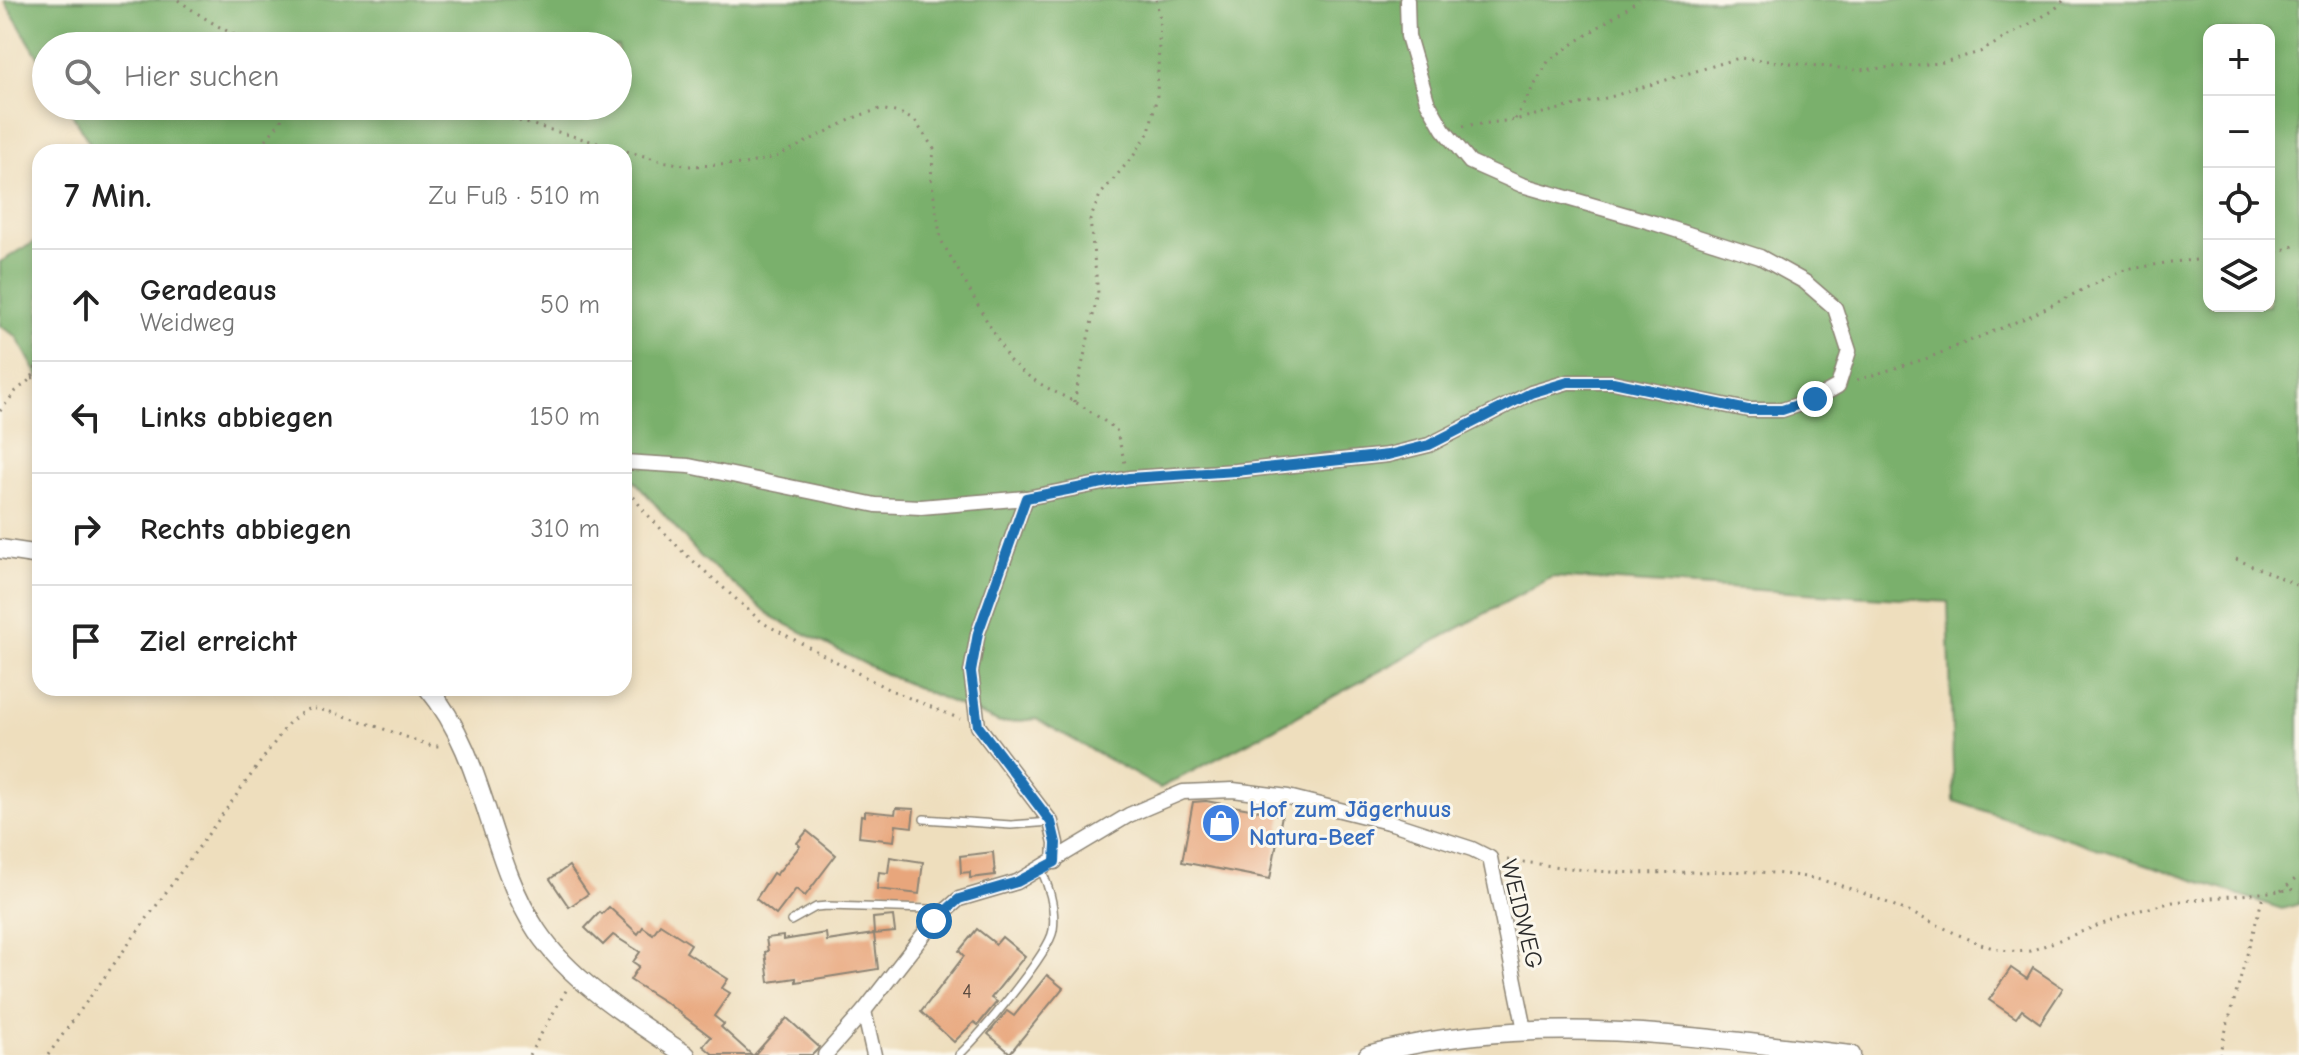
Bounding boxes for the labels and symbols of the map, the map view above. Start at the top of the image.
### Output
route end [1797,381,1833,417]
place label: Hof zum Jägerhuus Natura-Beef [1249,795,1451,851]
shop icon: Hof zum Jägerhuus Natura-Beef [1200,802,1242,844]
street label: WEIDWEG [1495,857,1549,971]
route start [916,903,952,939]
house number: 4 [962,980,972,1003]

